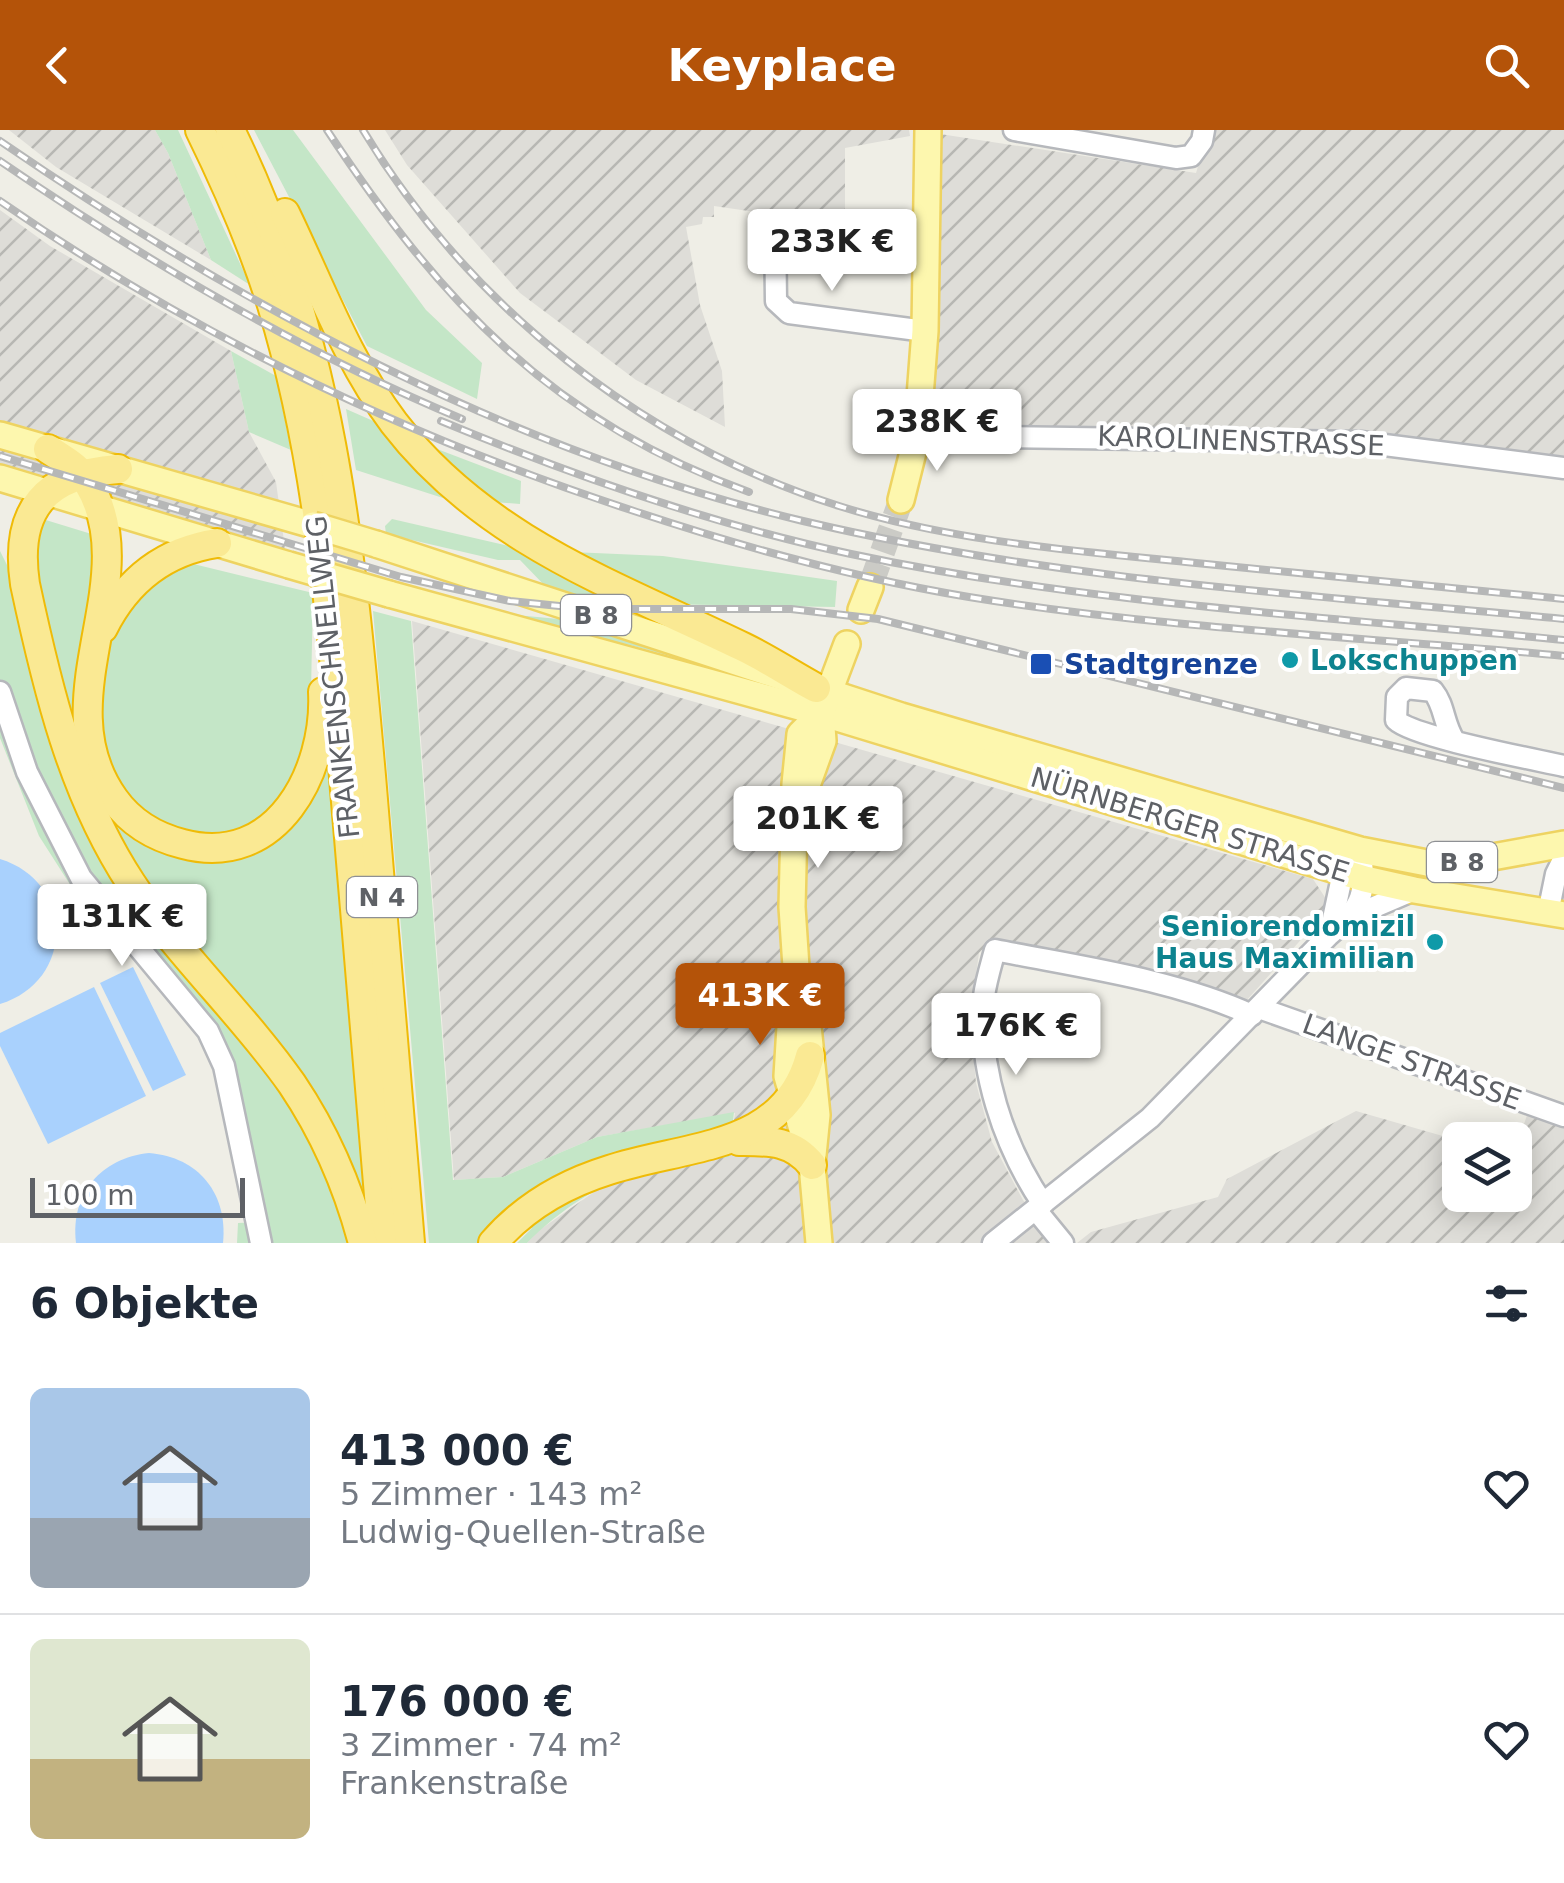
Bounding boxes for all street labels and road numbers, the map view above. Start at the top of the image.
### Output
street label: KAROLINENSTRASSE [1097,419,1385,463]
street label: FRANKENSCHNELLWEG [300,514,366,840]
road number: B 8 [561,595,631,635]
street label: NÜRNBERGER STRASSE [1027,760,1354,889]
road number: B 8 [1427,842,1497,882]
road number: N 4 [347,877,417,917]
street label: LANGE STRASSE [1298,1007,1526,1117]

